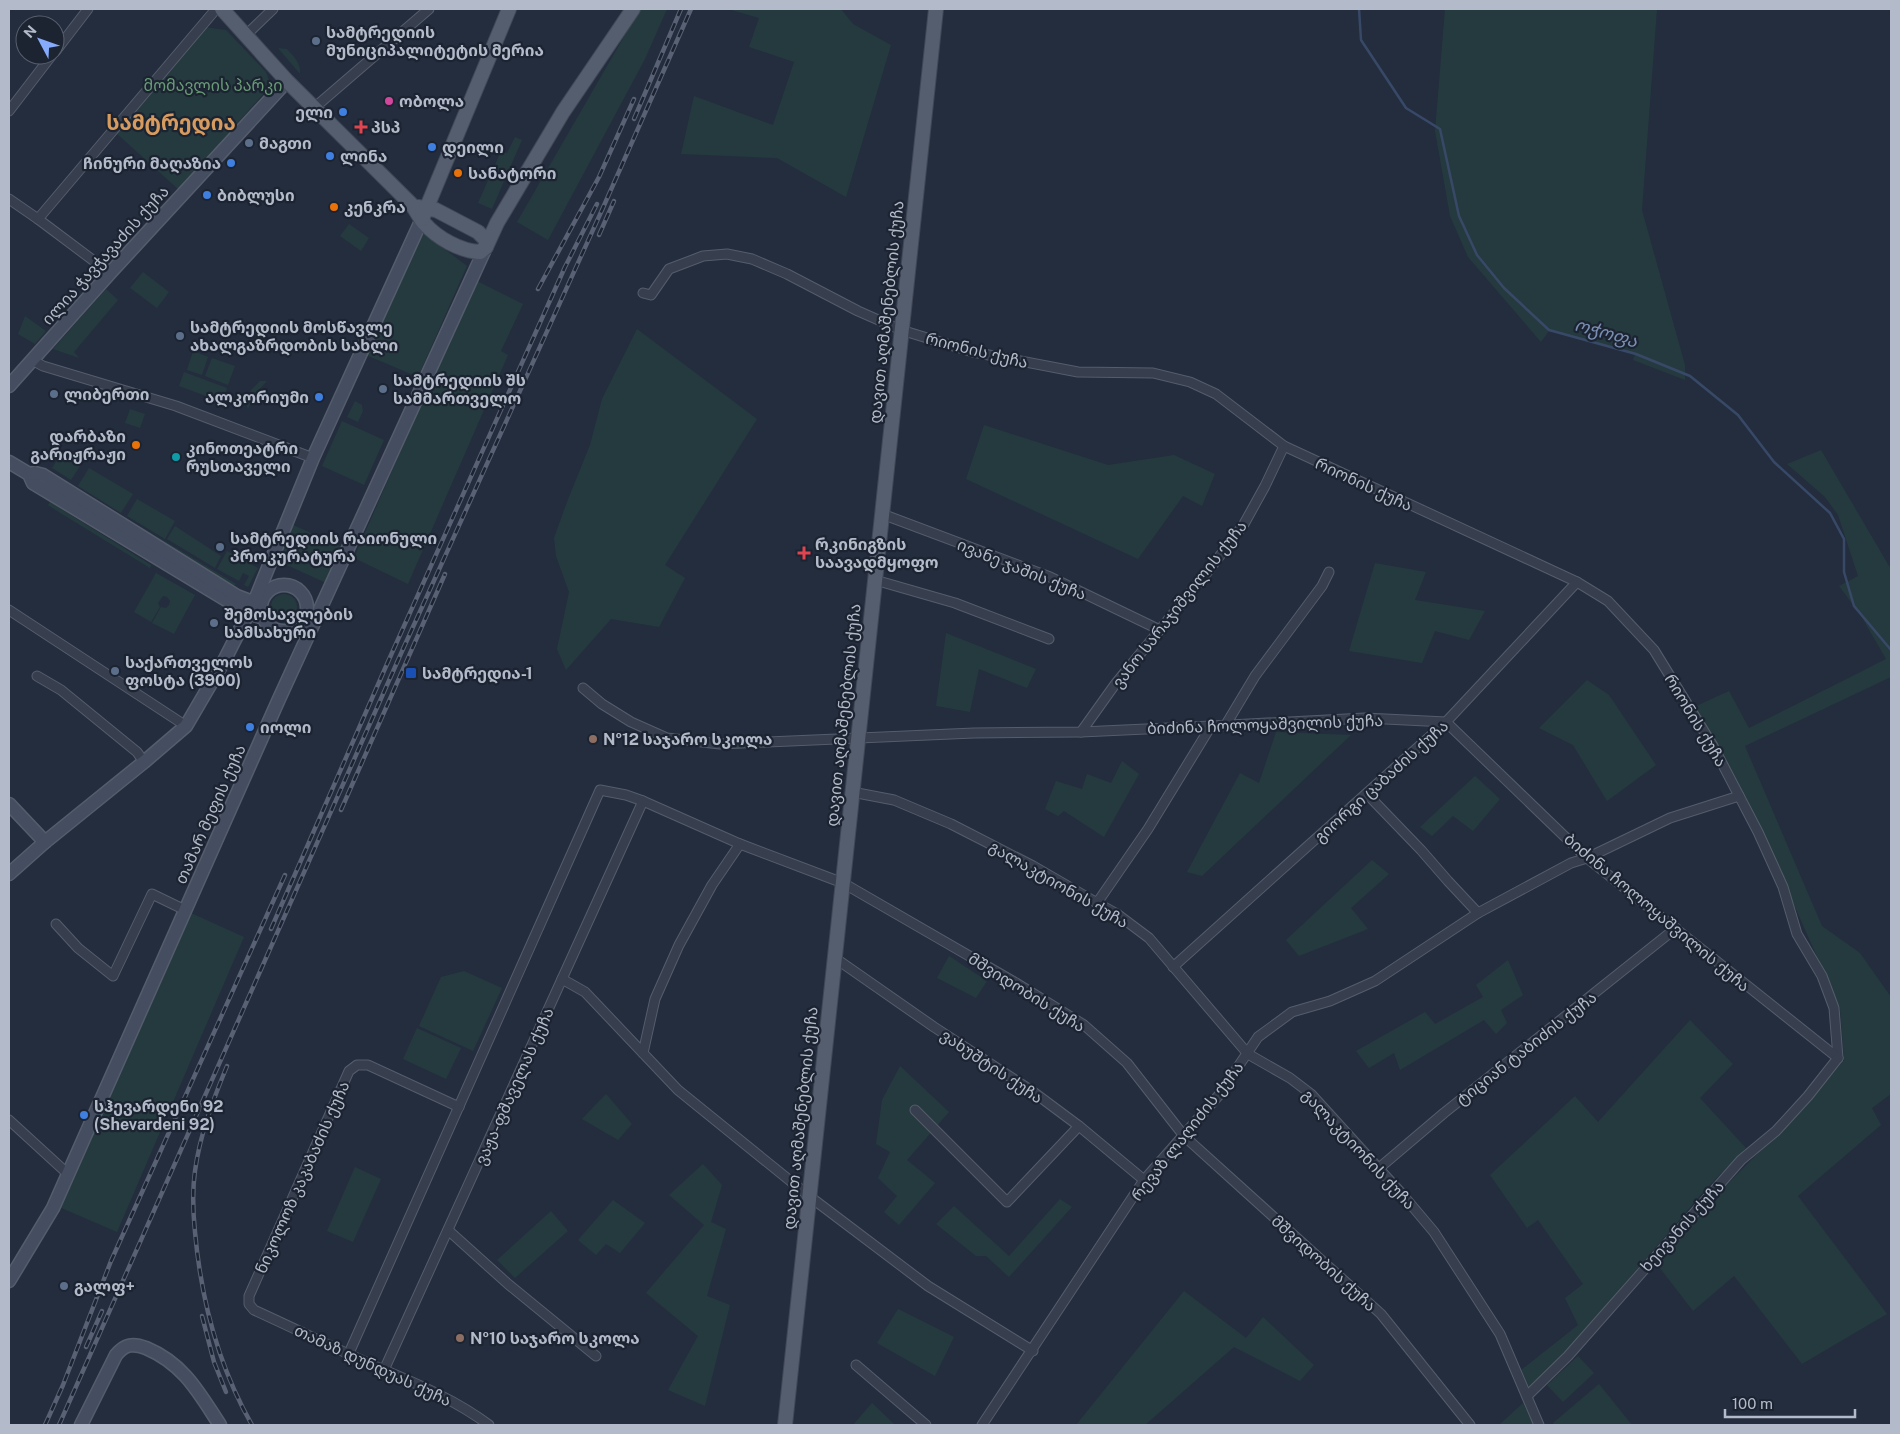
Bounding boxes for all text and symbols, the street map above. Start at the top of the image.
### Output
north arrow [15,15,65,65]
text: N [21,22,40,41]
place label: სამტრედიის მუნიციპალიტეტის მერია [326,23,544,61]
marker: სამტრედიის მუნიციპალიტეტის მერია [310,35,322,47]
park label: მომავლის პარკი [143,76,283,96]
place label: ობოლა [399,92,464,112]
marker: ობოლა [383,95,395,107]
place label: ელი [295,103,333,123]
marker: ელი [337,106,349,118]
district label: სამტრედია [106,110,236,136]
place label: პსპ [371,118,400,137]
marker: პსპ [355,121,367,133]
place label: მაგთი [259,134,312,153]
marker: მაგთი [243,137,255,149]
place label: დეილი [442,138,504,158]
marker: დეილი [426,141,438,153]
place label: ლინა [340,147,387,167]
marker: ლინა [324,150,336,162]
place label: ჩინური მაღაზია [83,154,221,174]
marker: ჩინური მაღაზია [225,157,237,169]
place label: სანატორი [468,164,556,183]
marker: სანატორი [452,167,464,179]
street label: ილია ჭავჭავაძის ქუჩა [38,182,174,329]
place label: ბიბლუსი [217,186,295,206]
marker: ბიბლუსი [201,189,213,201]
place label: კენკრა [344,198,406,217]
street label: დავით აღმაშენებლის ქუჩა [865,200,909,424]
marker: კენკრა [328,201,340,213]
water label: ოჭოფა [1572,314,1640,352]
place label: სამტრედიის მოსწავლე ახალგაზრდობის სახლი [190,318,398,356]
street label: რიონის ქუჩა [924,329,1030,372]
marker: სამტრედიის მოსწავლე ახალგაზრდობის სახლი [174,330,186,342]
place label: სამტრედიის შს სამმართველო [393,371,526,409]
marker: სამტრედიის შს სამმართველო [377,383,389,395]
place label: ლიბერთი [64,385,150,405]
marker: ლიბერთი [48,388,60,400]
place label: ალკორიუმი [205,388,309,408]
marker: ალკორიუმი [313,391,325,403]
place label: დარბაზი გარიჟრაჟი [30,427,126,464]
marker: დარბაზი გარიჟრაჟი [130,439,142,451]
place label: კინოთეატრი რუსთაველი [186,439,298,477]
marker: კინოთეატრი რუსთაველი [170,451,182,463]
street label: რიონის ქუჩა [1312,454,1415,515]
street label: ვანო სარაჯიშვილის ქუჩა [1108,517,1251,692]
place label: სამტრედიის რაიონული პროკურატურა [230,529,437,566]
place label: რკინიგზის საავადმყოფო [815,535,939,573]
street label: ივანე ჯაშის ქუჩა [955,535,1089,604]
marker: სამტრედიის რაიონული პროკურატურა [214,541,226,553]
marker: რკინიგზის საავადმყოფო [797,546,811,560]
street label: დავით აღმაშენებლის ქუჩა [822,603,866,827]
place label: შემოსავლების სამსახური [224,605,353,642]
marker: შემოსავლების სამსახური [208,617,220,629]
place label: საქართველოს ფოსტა (3900) [125,653,253,690]
place label: სამტრედია-1 [422,664,533,684]
marker: საქართველოს ფოსტა (3900) [109,665,121,677]
marker: სამტრედია-1 [404,666,418,680]
street label: რიონის ქუჩა [1660,670,1731,770]
street label: ბიძინა ჩოლოყაშვილის ქუჩა [1147,711,1383,739]
street label: გიორგი ცაბაძის ქუჩა [1310,716,1452,847]
place label: იოლი [260,718,311,738]
marker: იოლი [244,721,256,733]
place label: №12 საჯარო სკოლა [603,730,772,750]
marker: №12 საჯარო სკოლა [587,733,599,745]
street label: თამარ მეფის ქუჩა [171,741,250,887]
street label: ბიძინა ჩოლოყაშვილის ქუჩა [1559,829,1753,996]
street label: გალაკტიონის ქუჩა [985,837,1132,933]
street label: მშვიდობის ქუჩა [964,949,1089,1037]
street label: ტიციან ტაბიძის ქუჩა [1452,988,1600,1109]
street label: ვაჟა-ფშაველას ქუჩა [471,1005,559,1168]
street label: დავით აღმაშენებლის ქუჩა [779,1006,823,1230]
street label: ვახუშტის ქუჩა [937,1025,1046,1108]
street label: რევაზ ლაღიძის ქუჩა [1127,1058,1248,1205]
street label: ნიკოლოზ კაკაბაძის ქუჩა [251,1078,354,1277]
street label: გალაკტიონის ქუჩა [1297,1085,1419,1214]
place label: სჰევარდენი 92 (Shevardeni 92) [94,1097,223,1134]
marker: სჰევარდენი 92 (Shevardeni 92) [78,1109,90,1121]
street label: ხეივანის ქუჩა [1637,1177,1728,1276]
street label: მშვიდობის ქუჩა [1267,1211,1380,1316]
place label: გალფ+ [74,1277,135,1297]
marker: გალფ+ [58,1280,70,1292]
street label: თამაზ დუნდუას ქუჩა [291,1321,454,1411]
place label: №10 საჯარო სკოლა [470,1329,640,1349]
marker: №10 საჯარო სკოლა [454,1332,466,1344]
scale bar [1725,1386,1855,1418]
text: 100 m [1732,1395,1773,1412]

